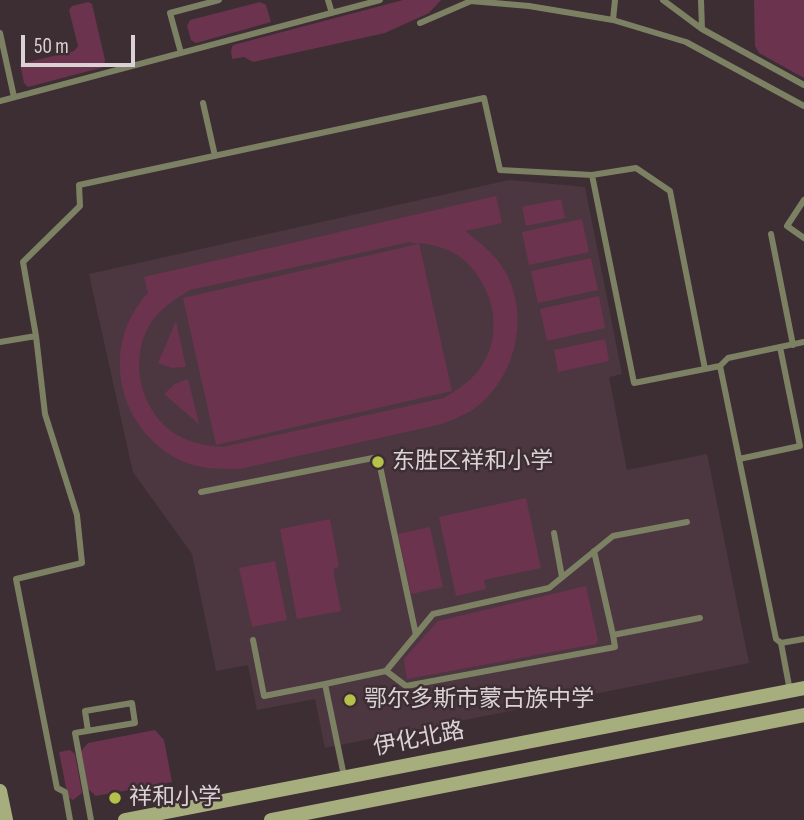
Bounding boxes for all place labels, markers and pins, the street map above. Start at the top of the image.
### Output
place label: 东胜区祥和小学 [392,448,553,476]
marker: 东胜区祥和小学 [370,454,386,470]
place label: 鄂尔多斯市蒙古族中学 [364,686,594,714]
marker: 鄂尔多斯市蒙古族中学 [342,692,358,708]
place label: 祥和小学 [129,784,221,812]
marker: 祥和小学 [107,790,123,806]

